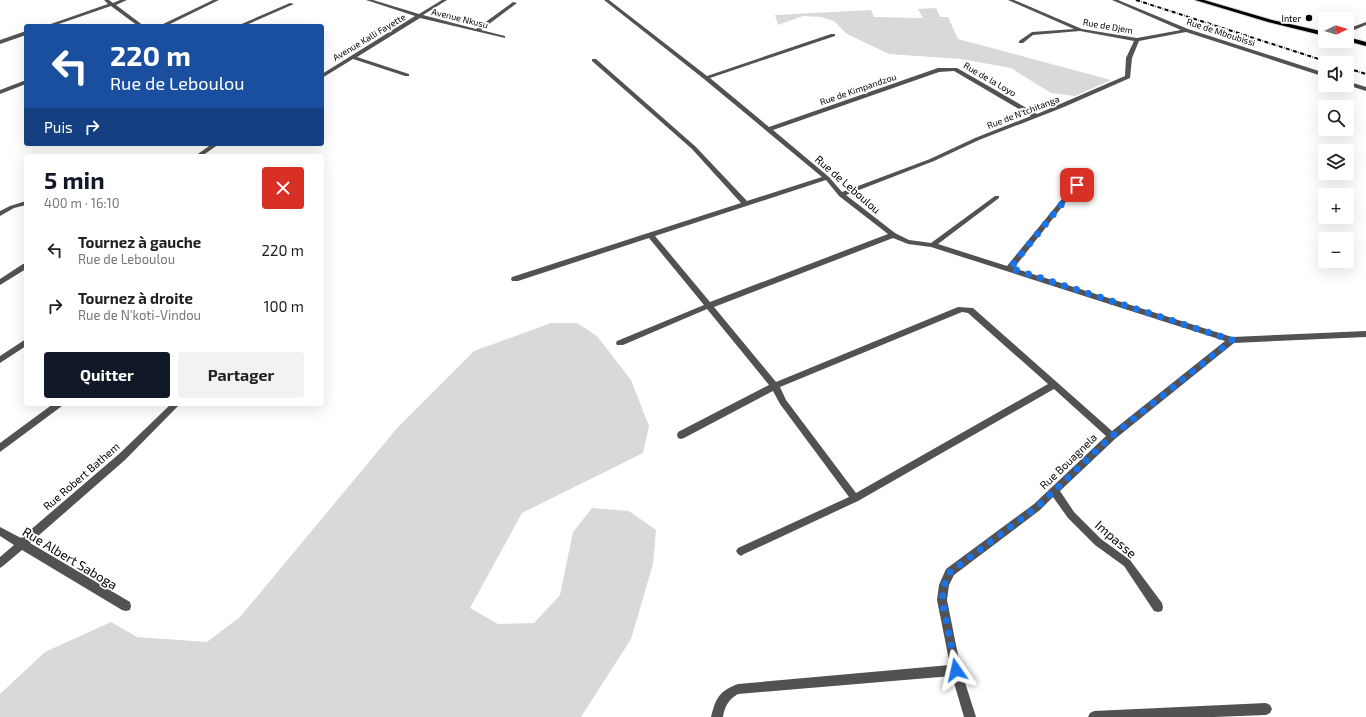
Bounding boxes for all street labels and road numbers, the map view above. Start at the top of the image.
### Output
street label: Avenue Nkusu [431,6,489,30]
street label: Avenue Kalli Fayette [331,11,407,63]
street label: Rue de Djem [1082,16,1134,36]
street label: Rue de Mboubissi [1185,16,1257,48]
street label: Rue de la Loyo [962,60,1018,98]
street label: Rue de Kimpandzou [818,71,898,107]
street label: Rue de N'tchitanga [985,93,1061,131]
street label: Rue de Leboulou [813,152,883,216]
street label: Rue Bouagnela [1037,430,1099,492]
street label: Rue Robert Bathem [40,439,122,513]
street label: Impasse [1092,517,1140,561]
street label: Rue Albert Saboga [20,523,120,593]

